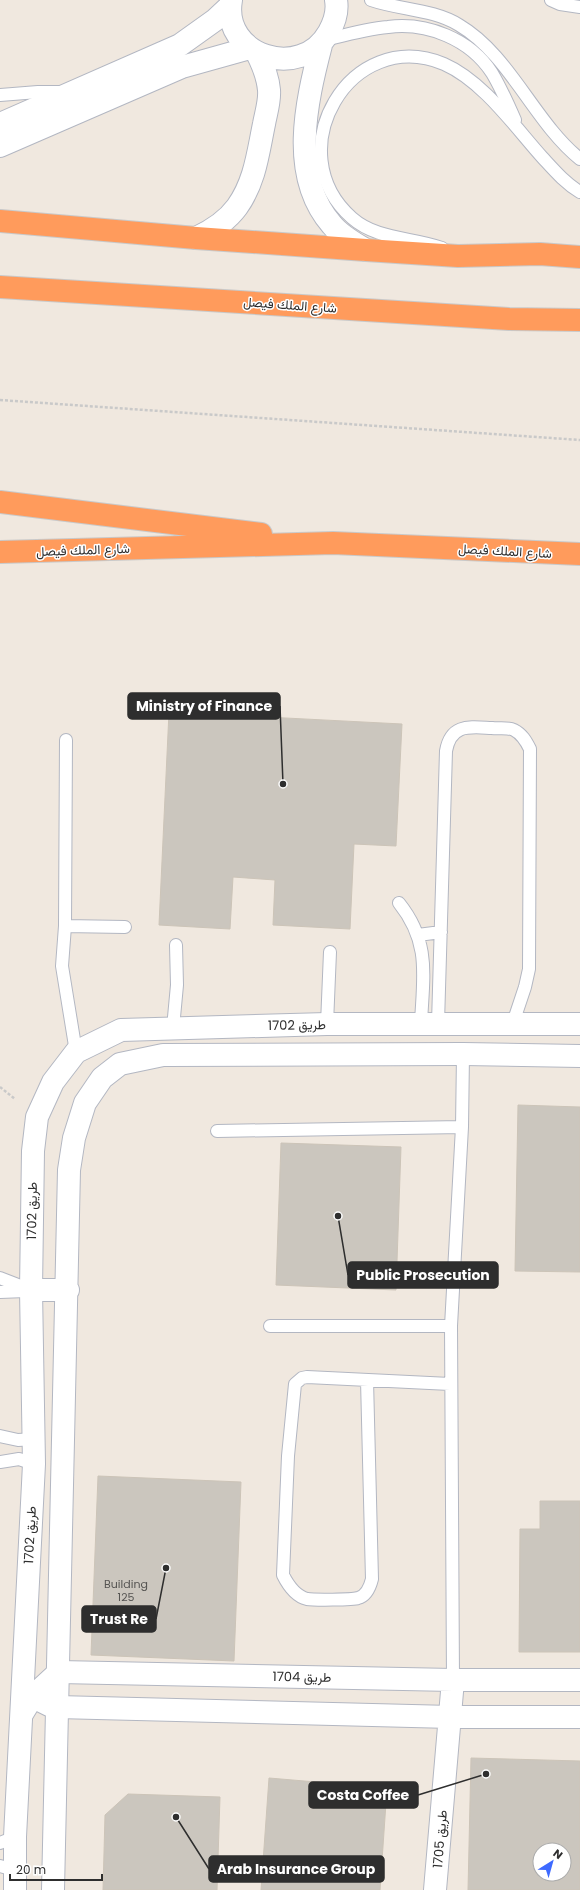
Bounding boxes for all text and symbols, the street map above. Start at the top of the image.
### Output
street label: شارع الملك فيصل [243,292,337,318]
street label: شارع الملك فيصل [36,539,130,561]
street label: شارع الملك فيصل [458,539,552,563]
callout: Ministry of Finance [128,693,280,719]
text: Ministry of Finance [136,696,272,716]
street label: طريق 1702 [268,1015,326,1035]
street label: طريق 1702 [22,1182,42,1240]
callout: Public Prosecution [348,1262,498,1288]
text: Public Prosecution [356,1265,490,1285]
street label: طريق 1702 [19,1506,41,1564]
house number: Building 125 [104,1576,148,1605]
callout: Trust Re [82,1606,156,1632]
text: Trust Re [90,1609,148,1629]
street label: طريق 1704 [273,1667,331,1687]
callout: Costa Coffee [309,1782,418,1808]
text: Costa Coffee [317,1785,410,1805]
street label: طريق 1705 [428,1809,452,1869]
north arrow [532,1842,572,1882]
text: N [550,1845,566,1863]
scale bar [10,1856,102,1882]
callout: Arab Insurance Group [209,1856,384,1882]
text: Arab Insurance Group [217,1859,376,1879]
text: 20 m [16,1861,46,1878]

